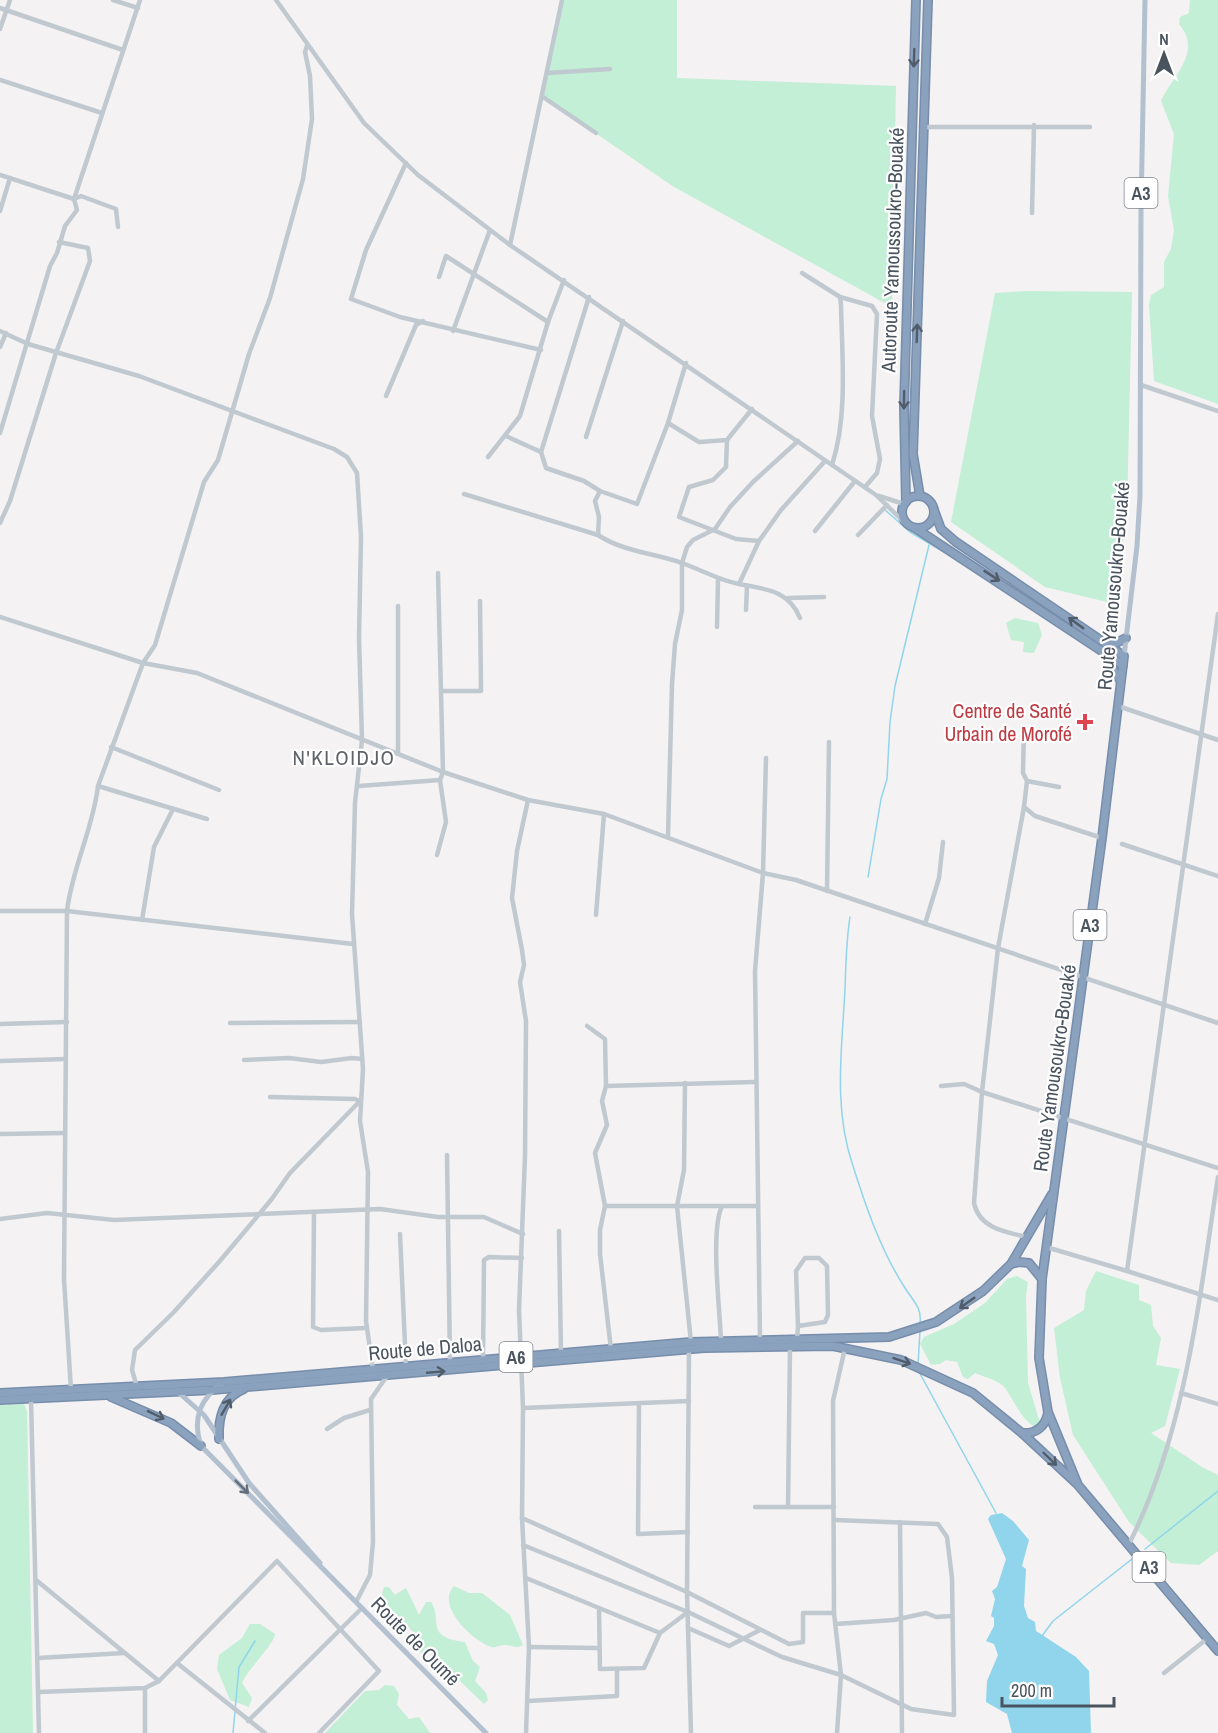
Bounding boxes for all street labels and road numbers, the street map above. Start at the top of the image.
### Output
street label: Autoroute Yamoussoukro-Bouaké [874,127,910,374]
road number: A3 [1124,178,1158,208]
street label: Route Yamousoukro-Bouaké [1090,481,1136,691]
road number: A3 [1074,910,1106,940]
street label: Route Yamousoukro-Bouaké [1026,963,1082,1173]
street label: Route de Daloa [367,1330,483,1366]
road number: A6 [500,1342,532,1372]
road number: A3 [1132,1552,1166,1582]
street label: Route de Oumé [366,1591,466,1691]

